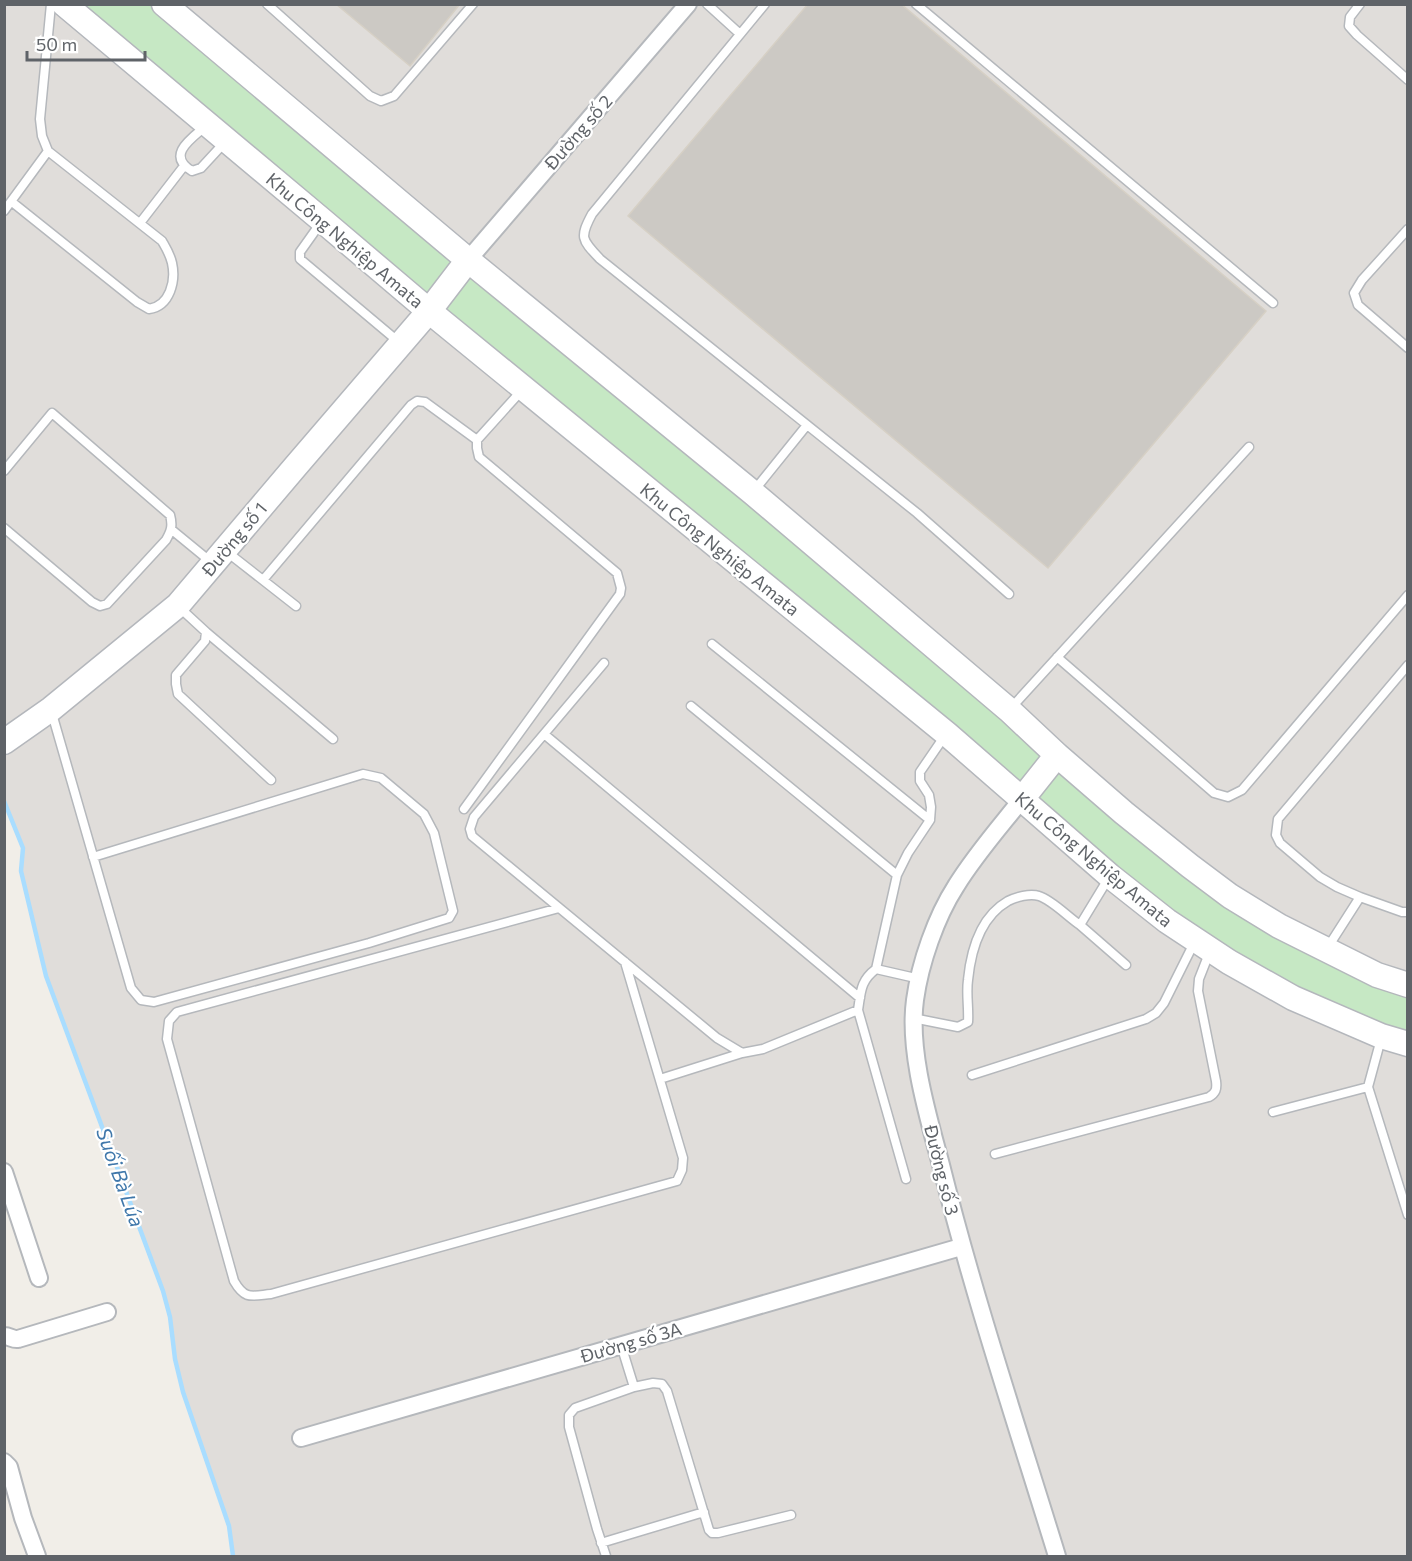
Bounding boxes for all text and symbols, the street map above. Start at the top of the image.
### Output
scale bar [27,24,146,62]
text: 50 m [36,33,77,55]
street label: Đường số 2 [539,90,616,175]
street label: Khu Công Nghiệp Amata [262,168,428,312]
street label: Khu Công Nghiệp Amata [636,478,804,620]
street label: Đường số 1 [196,498,271,581]
street label: Khu Công Nghiệp Amata [1011,787,1177,931]
street label: Đường số 3 [920,1122,964,1217]
water label: Suối Bà Lúa [92,1124,150,1230]
street label: Đường số 3A [577,1317,684,1367]

